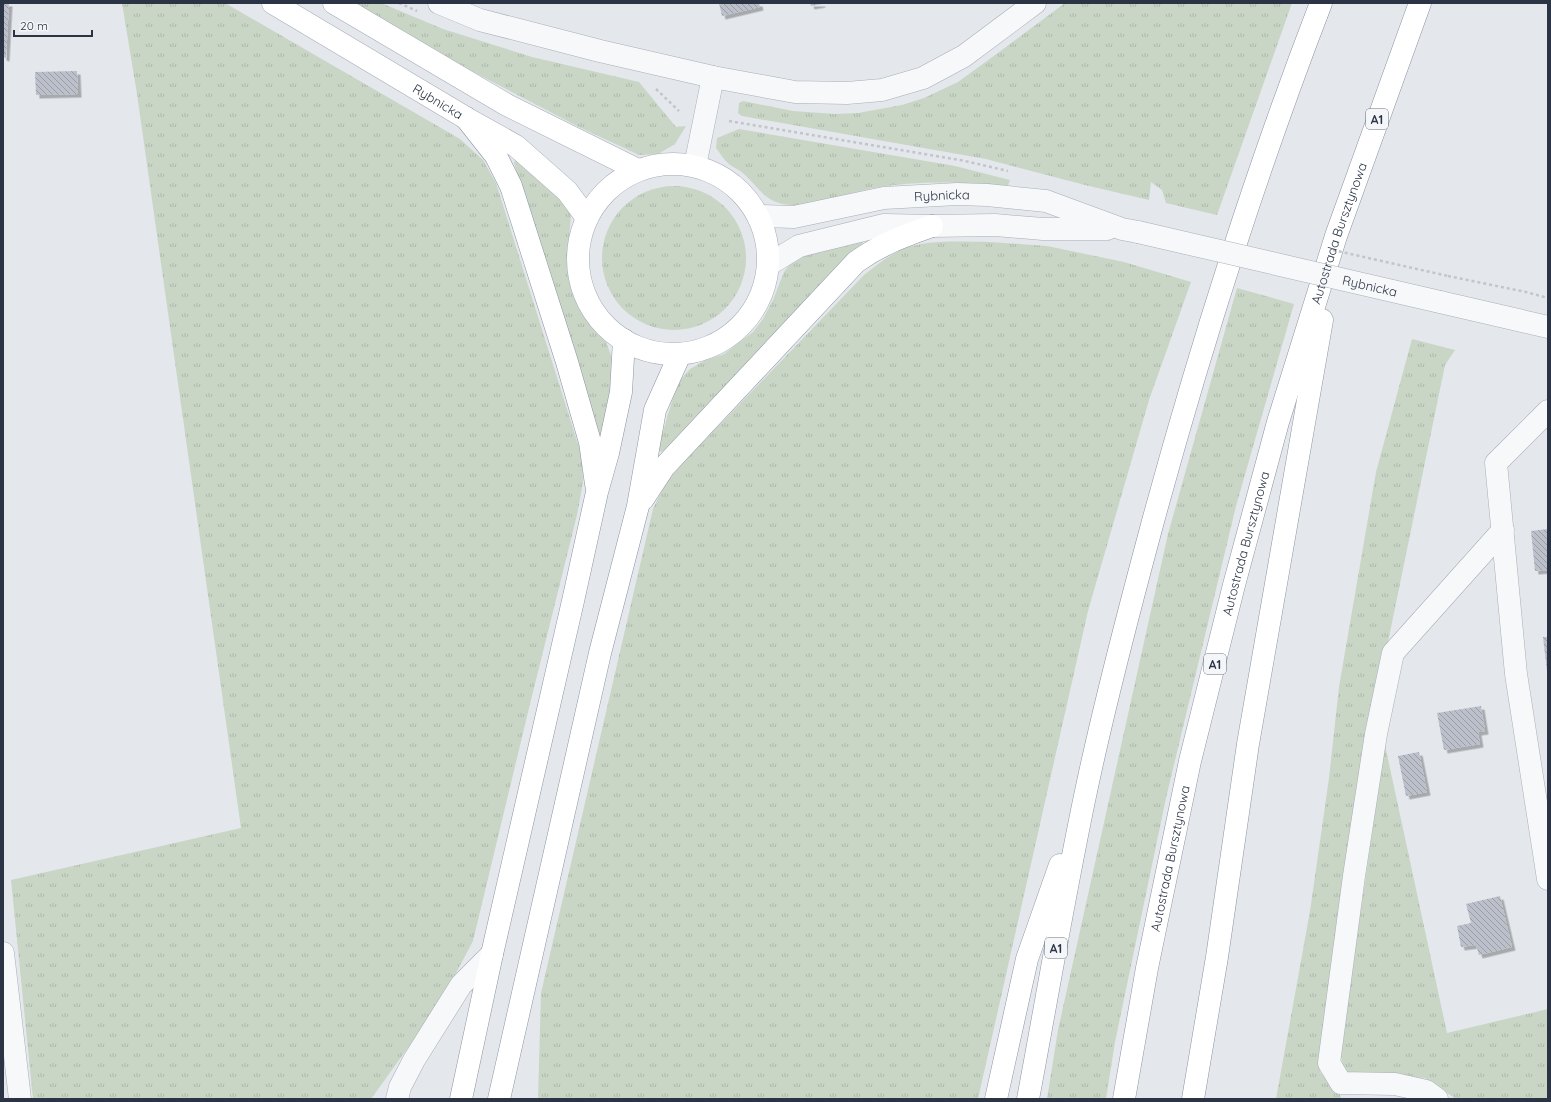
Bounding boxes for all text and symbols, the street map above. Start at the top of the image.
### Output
scale bar [14,12,92,38]
text: 20 m [20,18,48,33]
street label: Rybnicka [410,80,466,122]
road number: A1 [1366,109,1388,129]
street label: Autostrada Bursztynowa [1307,160,1370,306]
street label: Rybnicka [914,186,970,204]
street label: Rybnicka [1341,272,1399,300]
street label: Autostrada Bursztynowa [1219,469,1272,617]
road number: A1 [1204,654,1226,674]
street label: Autostrada Bursztynowa [1147,784,1193,933]
road number: A1 [1045,938,1067,958]

